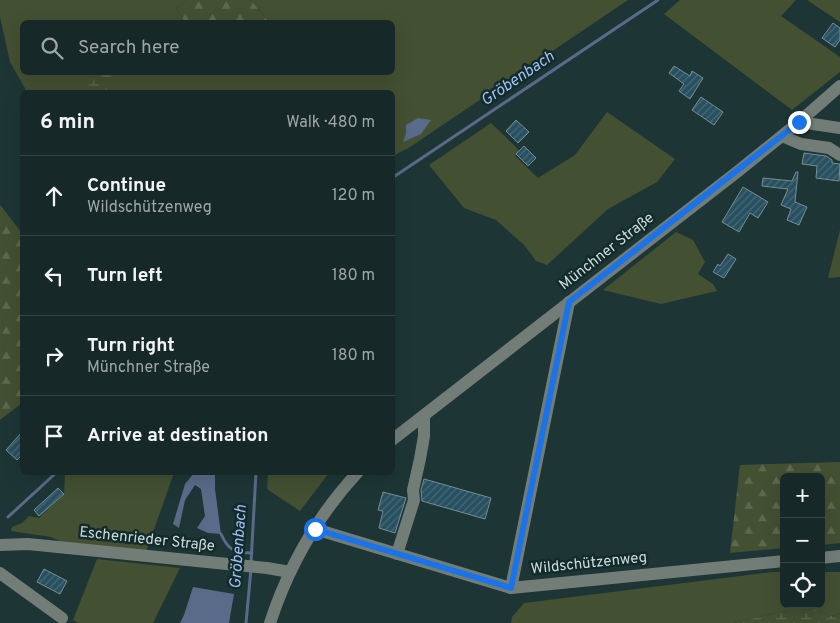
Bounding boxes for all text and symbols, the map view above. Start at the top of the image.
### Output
search box [20,20,395,75]
icon: search [38,34,66,62]
text: Search here [78,36,180,60]
water label: Gröbenbach [477,47,559,111]
text: 6 min [40,109,95,136]
route end [788,111,811,134]
text: Walk · 480 m [286,113,375,133]
text: Continue [87,174,166,198]
icon: ahead [40,182,68,210]
text: 120 m [332,186,375,206]
text: Wildschützenweg [87,198,212,218]
street label: Münchner Straße [556,209,658,295]
icon: left [40,262,68,290]
text: Turn left [87,264,163,288]
text: 180 m [332,266,375,286]
text: Turn right [87,334,175,358]
icon: right [40,342,68,370]
text: 180 m [332,346,375,366]
text: Münchner Straße [87,358,210,378]
icon: arrive [40,422,68,450]
text: Arrive at destination [87,424,268,448]
map controls [780,473,825,608]
button: + [780,473,825,518]
water label: Gröbenbach [226,504,252,590]
route start [304,518,327,541]
button: − [780,518,825,563]
street label: Eschenrieder Straße [78,523,216,557]
street label: Wildschützenweg [530,548,648,580]
button: locate [780,563,825,608]

